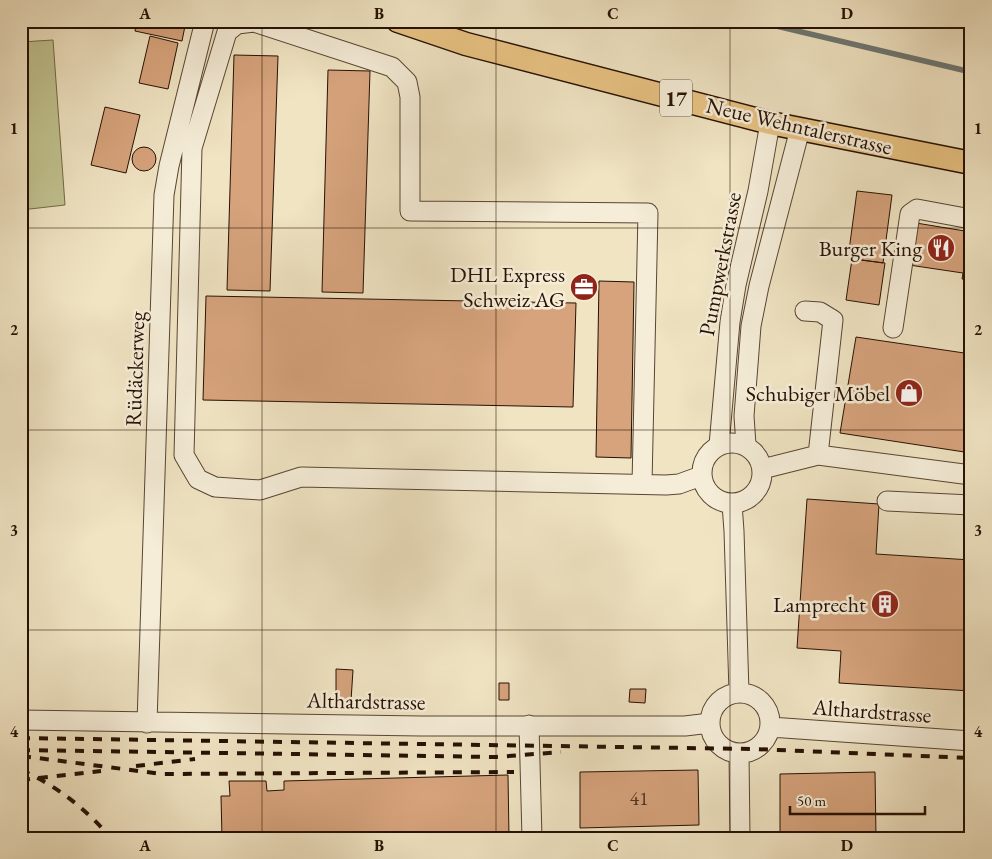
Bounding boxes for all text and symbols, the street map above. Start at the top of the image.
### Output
text: A [138,3,151,24]
text: B [374,3,384,24]
text: C [607,3,619,24]
text: D [841,3,853,24]
road number: 17 [660,80,692,116]
street label: Neue Wehntalerstrasse [703,91,895,162]
text: 1 [10,118,18,139]
text: 1 [974,118,982,139]
street label: Pumpwerkstrasse [692,189,748,338]
restaurant icon: Burger King [926,233,956,263]
place label: Burger King [819,234,922,263]
place label: DHL Express Schweiz AG [450,260,565,314]
office icon: DHL Express Schweiz AG [569,272,599,302]
street label: Rüdäckerweg [119,311,152,427]
text: 2 [10,319,19,340]
text: 2 [974,319,983,340]
shop icon: Schubiger Möbel [894,378,924,408]
place label: Schubiger Möbel [746,379,890,408]
text: 3 [10,520,18,541]
text: 3 [974,520,982,541]
building icon: Lamprecht [870,589,900,619]
place label: Lamprecht [773,590,866,619]
street label: Althardstrasse [305,685,426,717]
street label: Althardstrasse [811,692,933,730]
text: 4 [10,721,19,742]
text: 4 [974,721,983,742]
scale bar [790,784,924,816]
house number: 41 [629,785,649,811]
text: 50 m [797,791,826,810]
text: A [138,835,151,856]
text: B [374,835,384,856]
text: C [607,835,619,856]
text: D [841,835,853,856]

